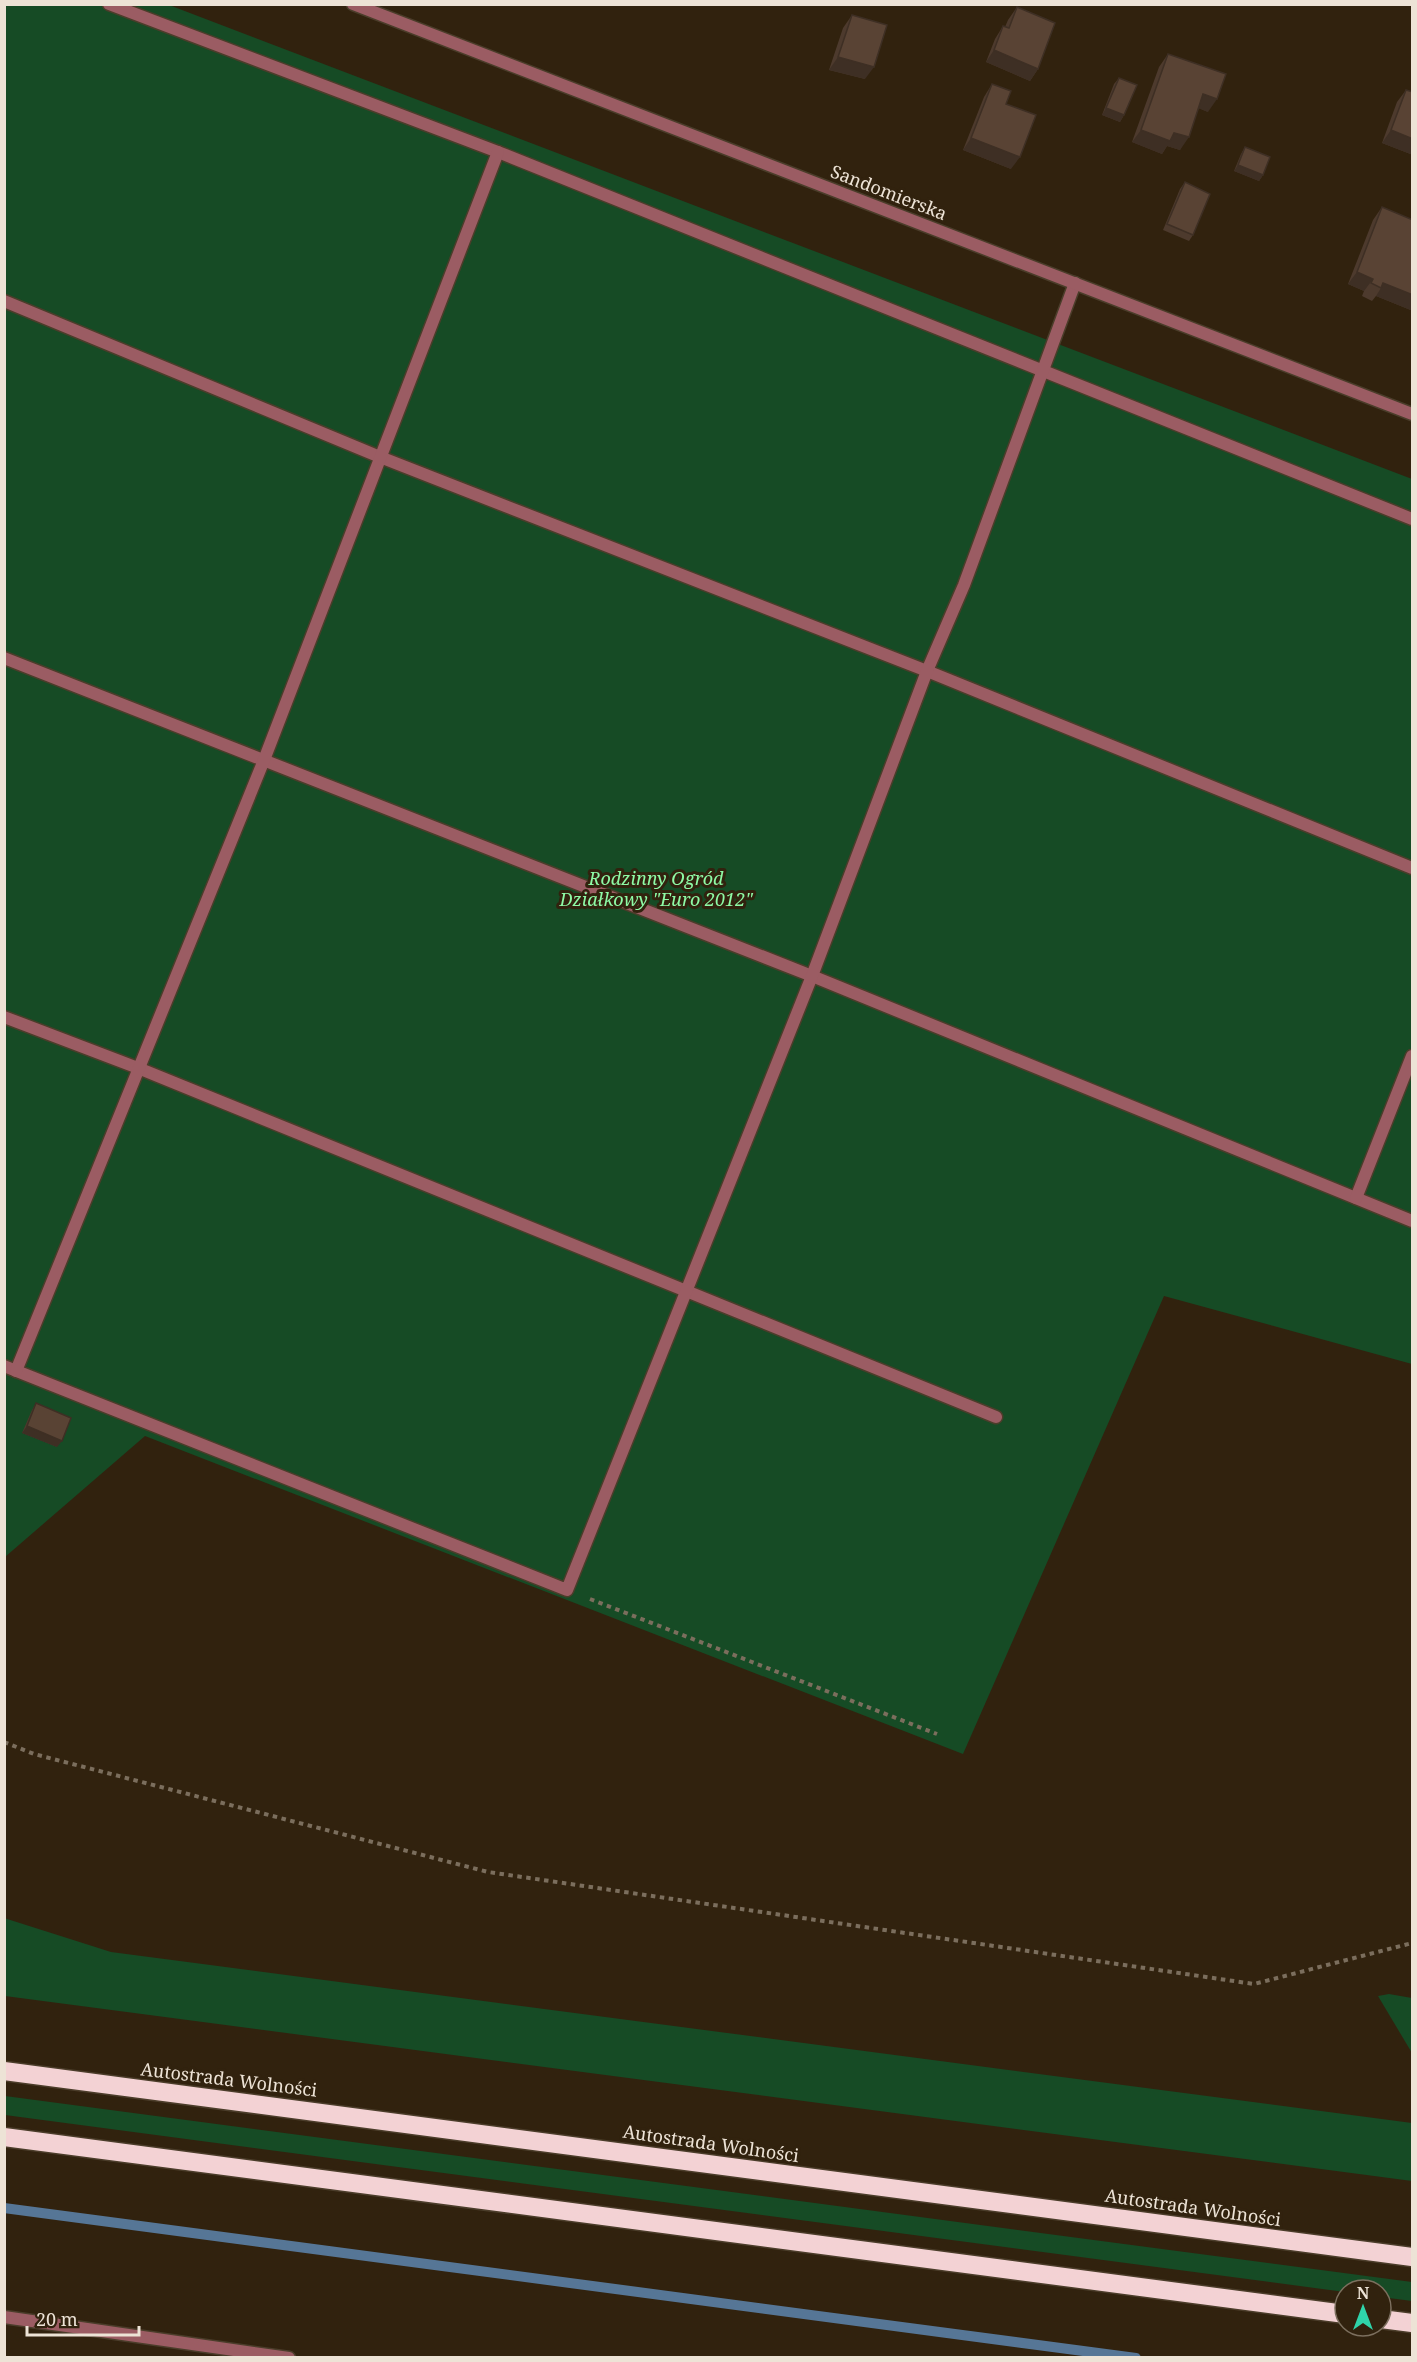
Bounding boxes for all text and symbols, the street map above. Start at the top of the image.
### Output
street label: Sandomierska [827,159,951,225]
park label: Rodzinny Ogród Działkowy "Euro 2012" [558,866,754,911]
street label: Autostrada Wolności [139,2056,319,2102]
street label: Autostrada Wolności [621,2119,801,2167]
street label: Autostrada Wolności [1103,2183,1283,2231]
north arrow [1333,2278,1393,2338]
text: N [1357,2282,1370,2304]
scale bar [27,2299,140,2337]
text: 20 m [36,2307,78,2331]

